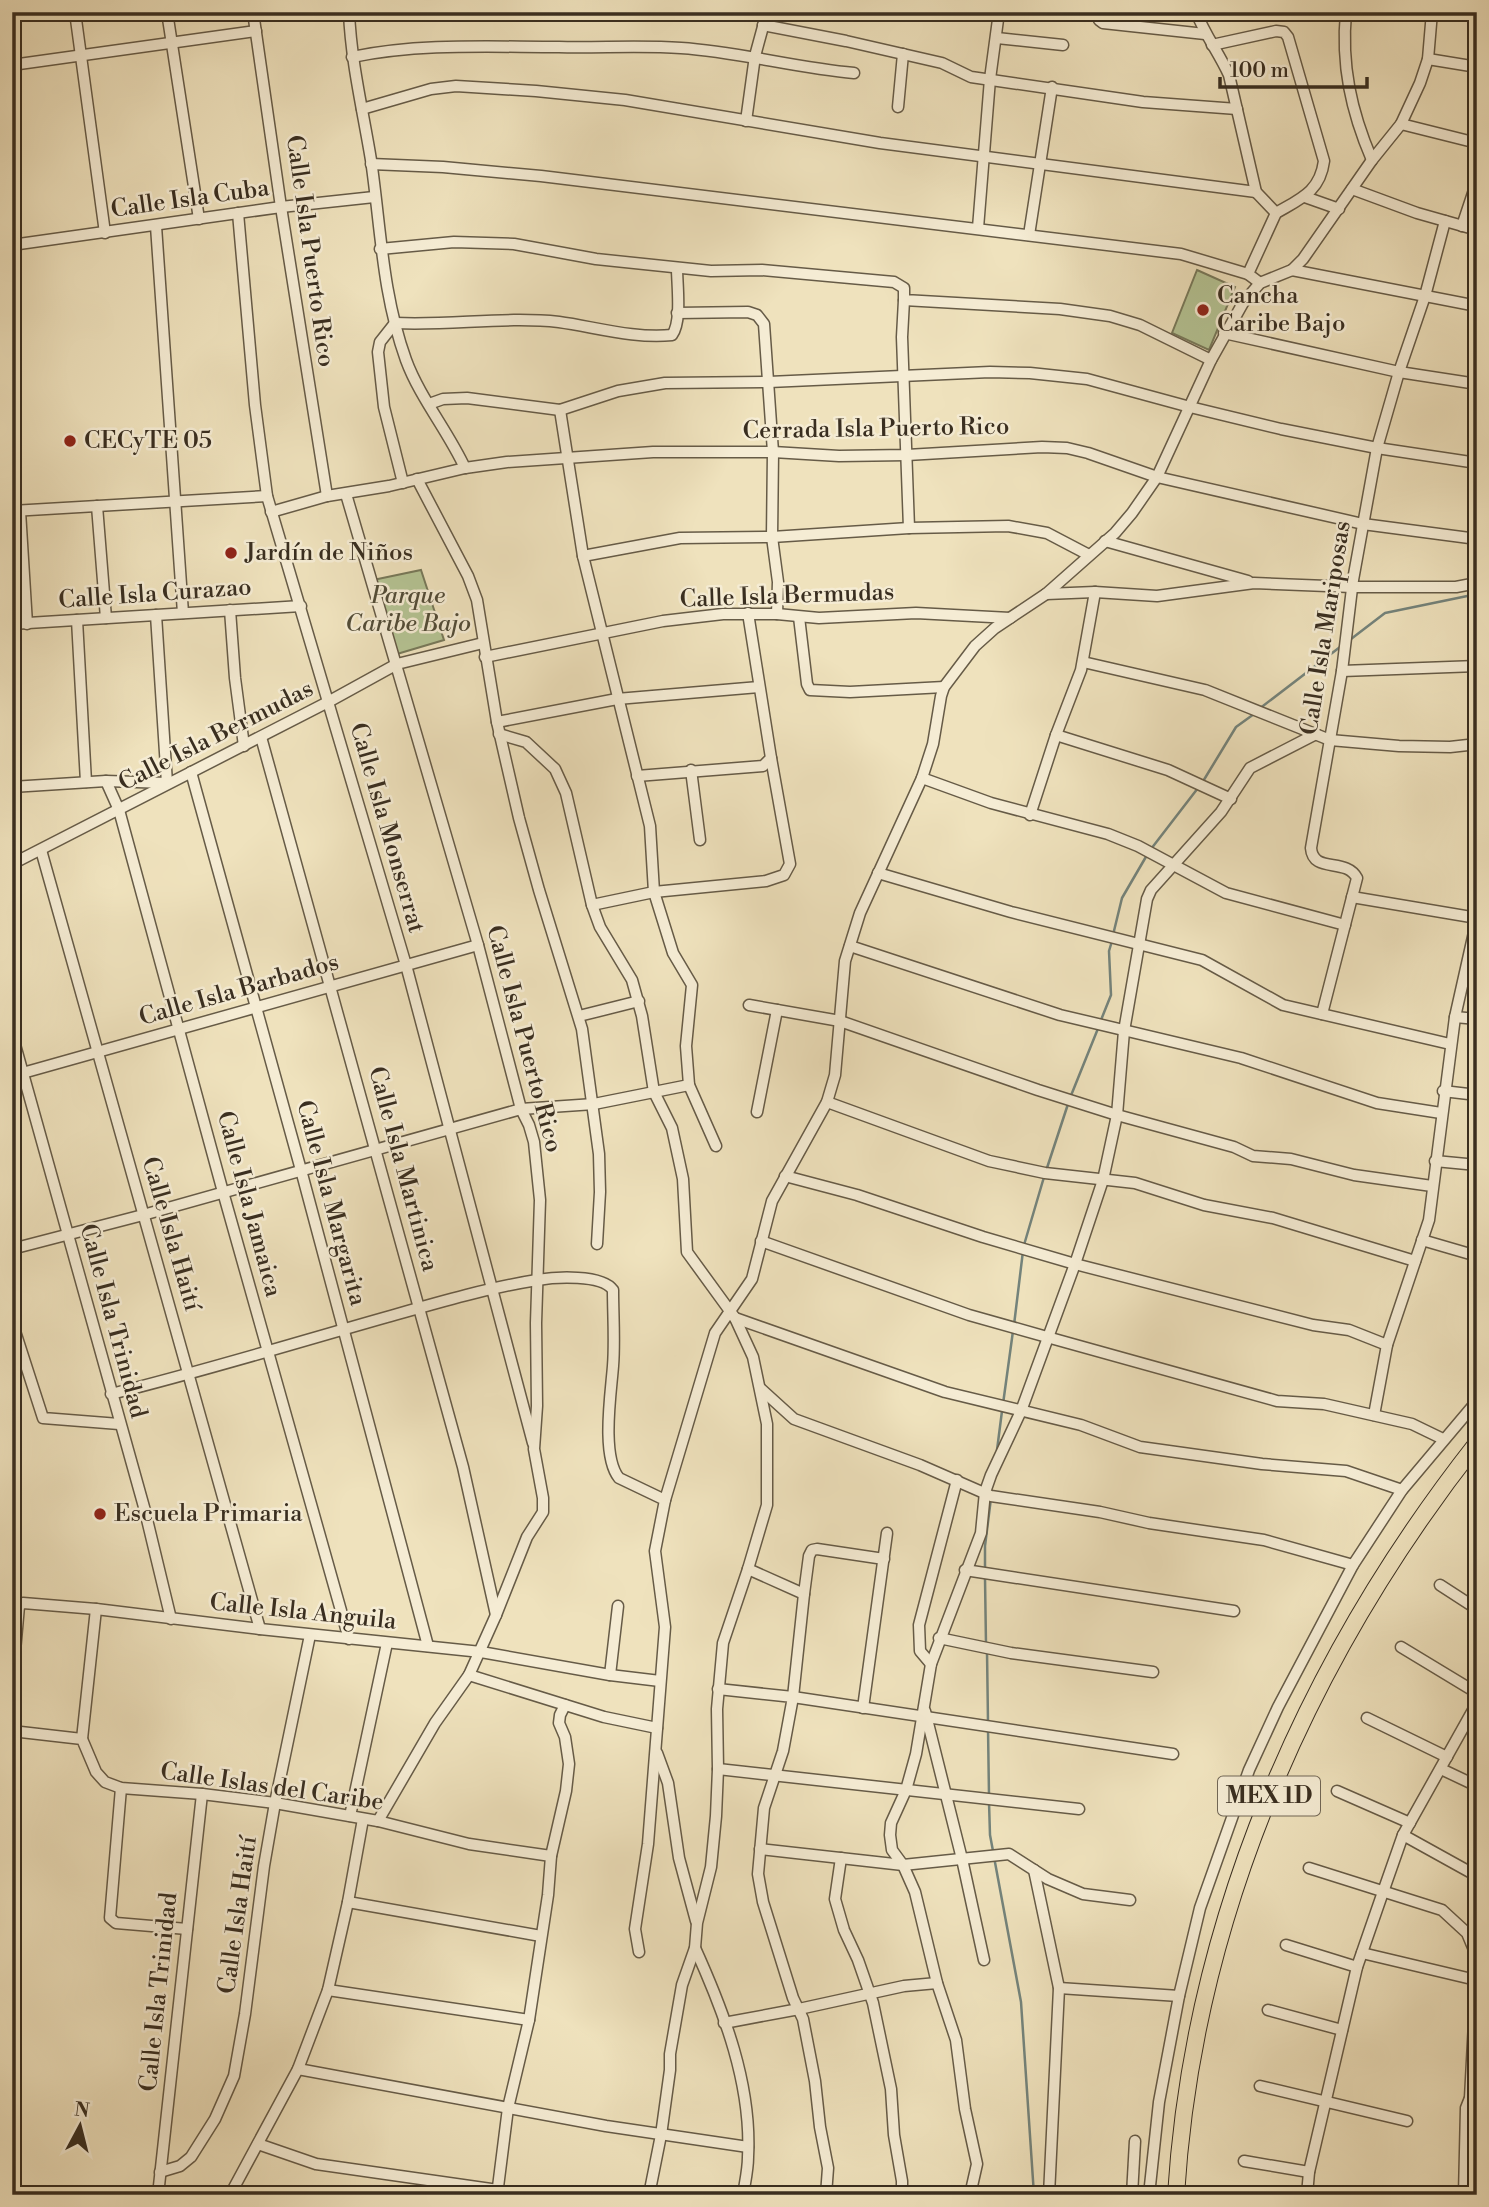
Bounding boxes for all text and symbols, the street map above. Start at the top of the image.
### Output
scale bar [1220,46,1366,90]
text: 100 m [1230,58,1289,84]
street label: Calle Isla Puerto Rico [279,133,341,369]
street label: Calle Isla Cuba [109,173,272,225]
place label: Cancha Caribe Bajo [1217,281,1345,339]
marker: Cancha Caribe Bajo [1195,302,1211,318]
street label: Cerrada Isla Puerto Rico [742,412,1010,446]
place label: CECyTE 05 [84,426,212,456]
marker: CECyTE 05 [62,433,78,449]
street label: Calle Isla Mariposas [1294,519,1358,737]
place label: Jardín de Niños [244,538,413,568]
marker: Jardín de Niños [223,545,239,561]
street label: Calle Isla Curazao [57,572,253,616]
street label: Calle Isla Bermudas [679,577,895,615]
park label: Parque Caribe Bajo [345,581,471,639]
street label: Calle Isla Bermudas [114,674,318,798]
street label: Calle Isla Monserrat [343,720,431,937]
street label: Calle Isla Puerto Rico [479,922,569,1156]
street label: Calle Isla Barbados [136,947,342,1033]
street label: Calle Isla Martinica [361,1063,445,1276]
street label: Calle Isla Margarita [289,1097,373,1310]
street label: Calle Isla Jamaica [210,1108,288,1301]
street label: Calle Isla Haití [135,1153,208,1316]
street label: Calle Isla Trinidad [73,1221,153,1422]
place label: Escuela Primaria [114,1499,303,1529]
marker: Escuela Primaria [92,1506,108,1522]
street label: Calle Isla Anguila [208,1587,399,1637]
street label: Calle Islas del Caribe [158,1756,386,1818]
road number: MEX 1D [1218,1776,1320,1815]
street label: Calle Isla Haití [212,1833,264,1996]
street label: Calle Isla Trinidad [134,1891,184,2093]
north arrow [46,2092,116,2162]
text: N [73,2097,91,2123]

